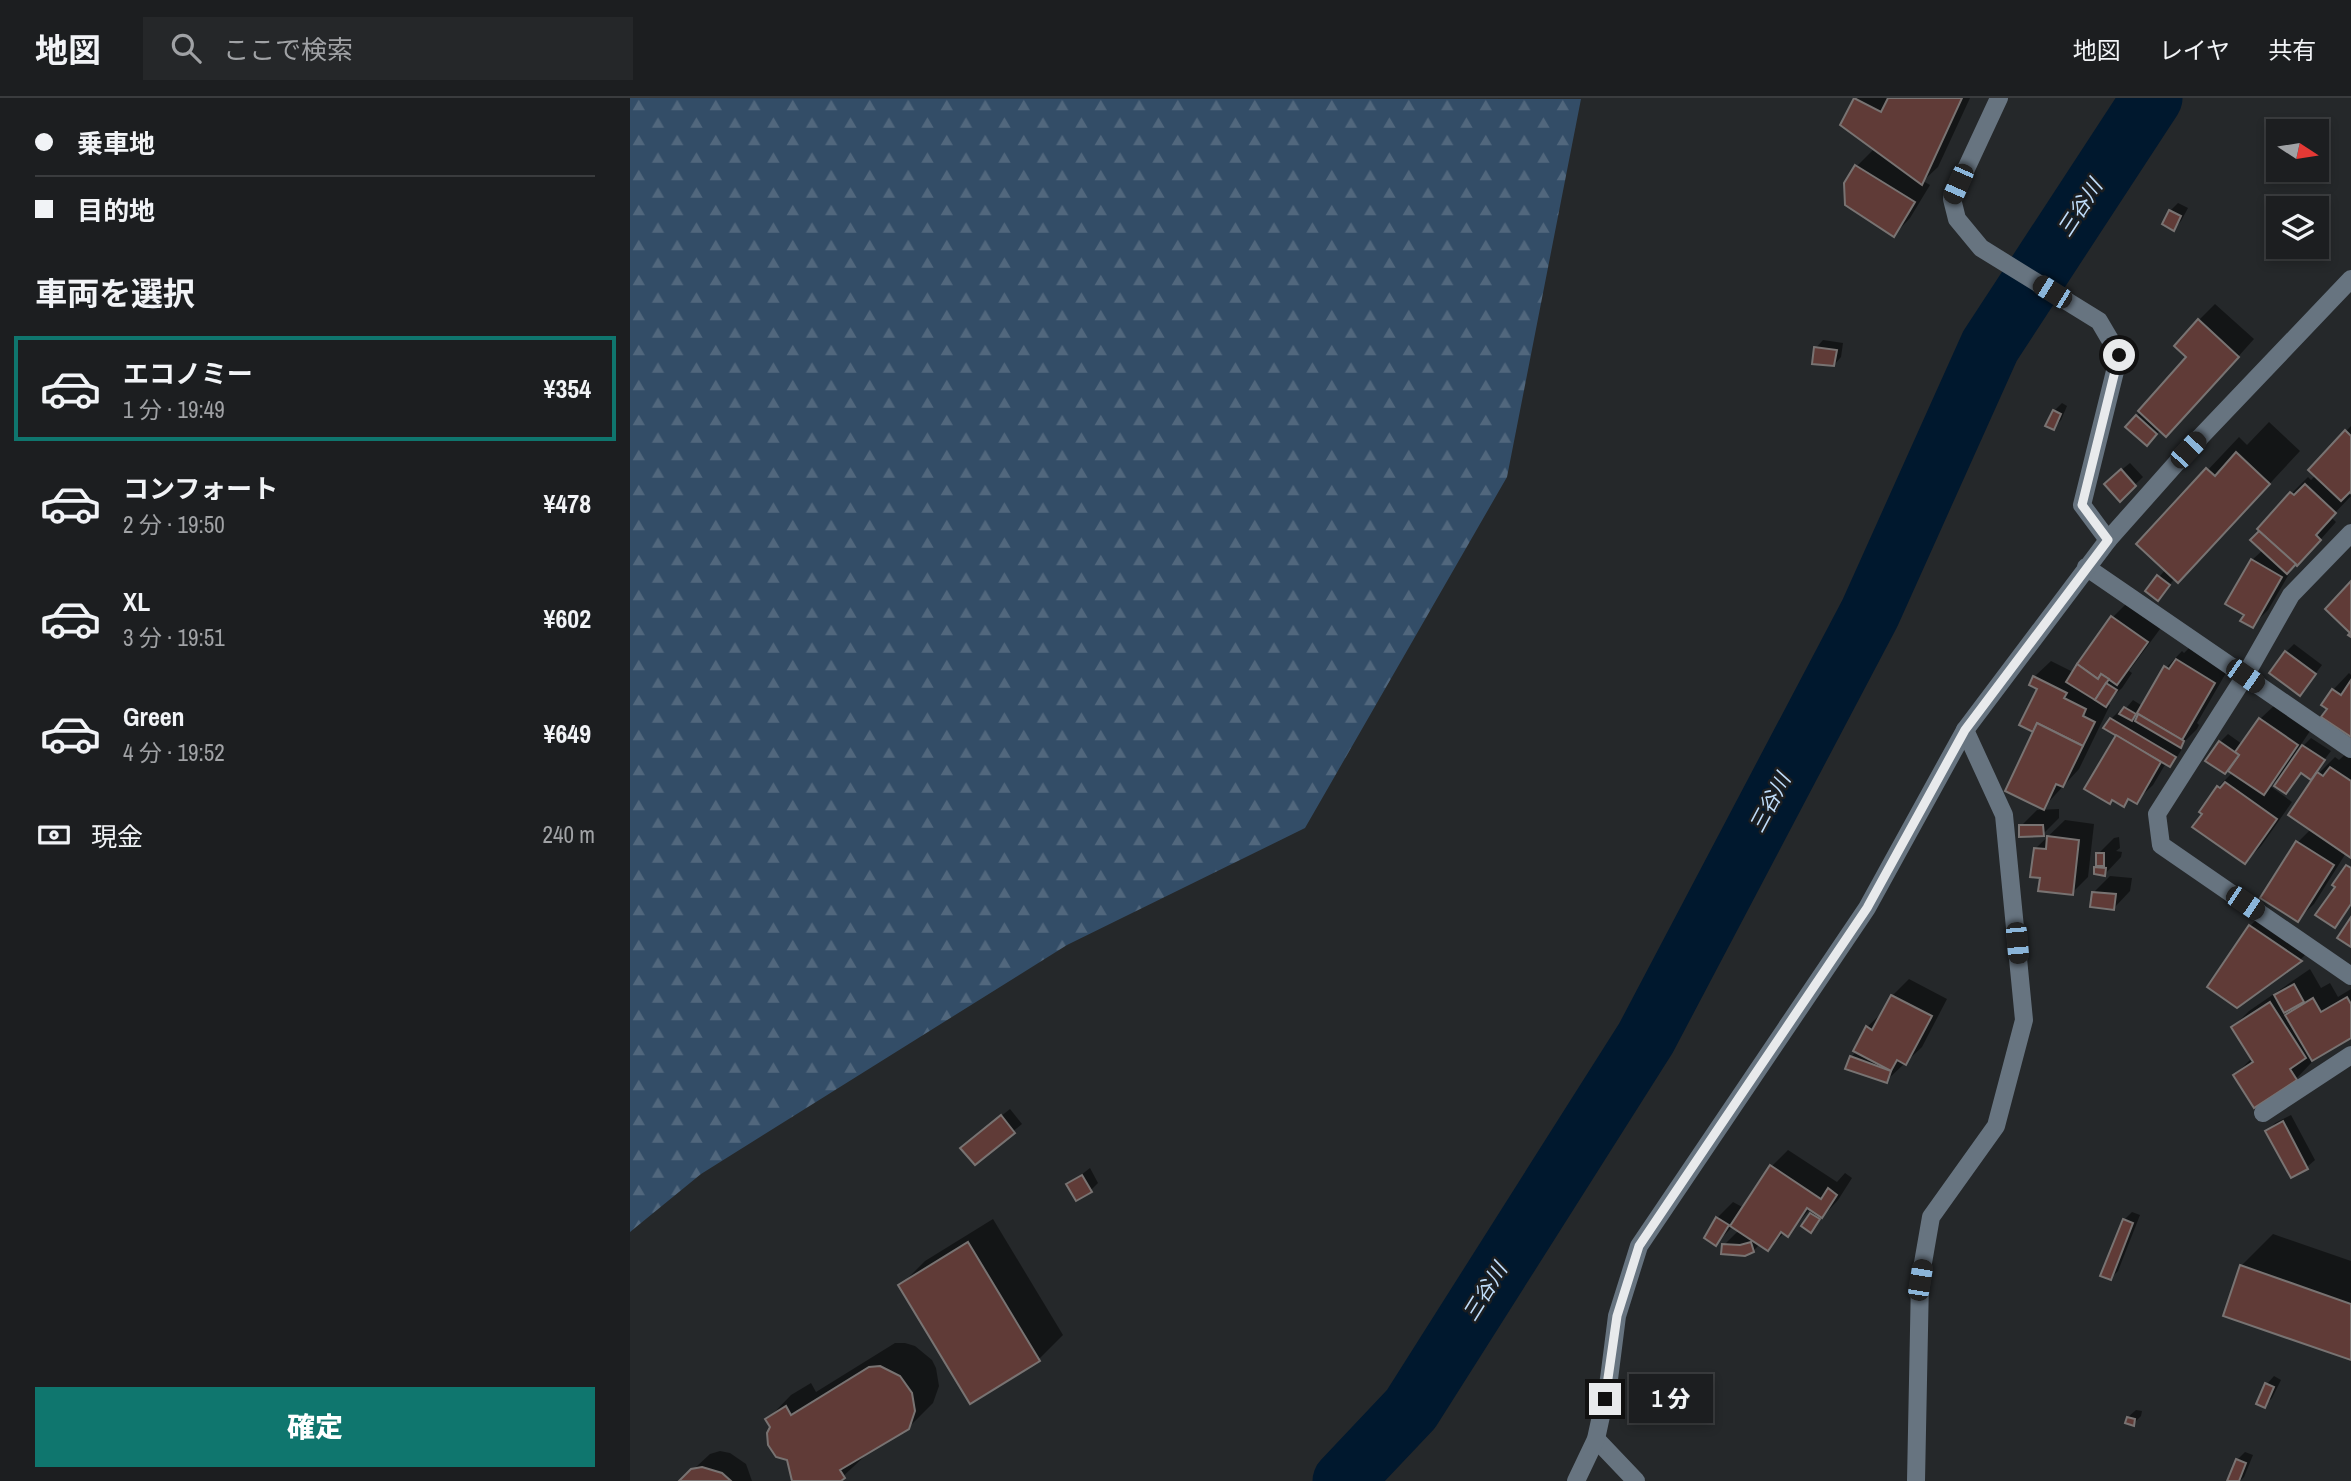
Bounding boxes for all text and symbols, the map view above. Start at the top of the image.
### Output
search box [143,17,633,80]
text: 地図 [35,28,101,72]
icon: search [167,29,205,67]
text: ここで検索 [223,32,353,67]
text: 地図 [2073,34,2121,66]
text: レイヤ [2159,34,2230,66]
text: 共有 [2268,34,2316,66]
north arrow [2266,119,2329,182]
map controls [2266,119,2329,259]
text: 乗車地 [77,126,155,161]
car [1940,161,1977,207]
water label: 三谷川 [2050,172,2110,242]
text: 目的地 [77,193,155,228]
button: layers [2266,196,2329,259]
text: 車両を選択 [35,272,195,315]
car [2029,272,2076,312]
route start [2103,339,2135,371]
text: エコノミー [123,356,253,391]
icon: car [39,357,102,420]
text: ¥354 [544,371,591,406]
text: 1 分 · 19:49 [123,394,225,425]
car [2166,427,2211,473]
text: コンフォート [123,471,278,506]
icon: car [39,472,102,535]
text: ¥478 [544,486,591,521]
text: 2 分 · 19:50 [123,509,225,540]
text: XL [123,584,150,619]
icon: car [39,587,102,650]
text: ¥602 [544,601,591,636]
text: 3 分 · 19:51 [123,622,225,653]
car [2222,655,2269,697]
text: Green [123,699,185,734]
icon: car [39,702,102,765]
text: ¥649 [544,716,591,751]
text: 4 分 · 19:52 [123,737,225,768]
water label: 三谷川 [1742,766,1798,837]
icon: cash [35,816,73,854]
text: 現金 [91,819,143,854]
text: 240 m [543,819,595,850]
car [2222,883,2269,923]
car [2005,921,2030,965]
water label: 三谷川 [1456,1256,1515,1326]
car [1907,1258,1934,1302]
callout: 1 分 [1630,1374,1714,1424]
route end [1589,1383,1621,1415]
text: 1 分 [1652,1383,1690,1414]
button: 確定 [35,1387,595,1467]

